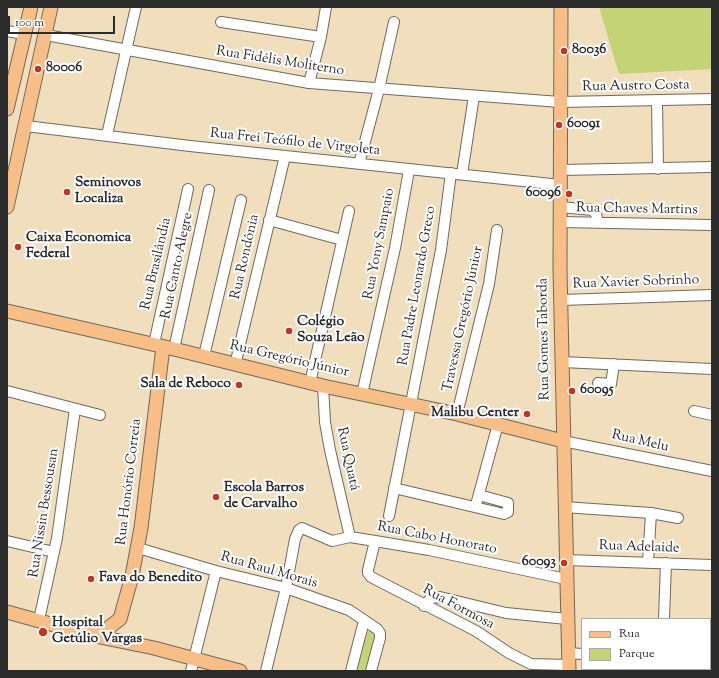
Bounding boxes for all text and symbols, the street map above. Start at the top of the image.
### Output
scale bar [10,8,117,34]
text: 100 m [15,14,44,32]
place label: 80036 [572,43,606,59]
street label: Rua Fidélis Moliterno [215,44,345,80]
marker: 80036 [559,46,569,56]
place label: 80006 [46,61,82,77]
marker: 80006 [33,64,43,74]
street label: Rua Austro Costa [582,78,690,96]
place label: 60091 [567,117,600,133]
marker: 60091 [554,120,564,130]
street label: Rua Frei Teófilo de Virgoleta [209,126,381,160]
place label: Seminovos Localiza [75,176,141,208]
place label: 60096 [525,186,561,202]
marker: Seminovos Localiza [62,187,72,197]
street label: Rua Yony Sampaio [361,187,399,301]
marker: 60096 [564,189,574,199]
street label: Rua Chaves Martins [576,201,698,219]
street label: Rua Padre Leonardo Greco [396,205,440,367]
street label: Rua Canto Alegre [159,211,197,321]
street label: Rua Rondônia [228,213,264,301]
street label: Rua Brasilândia [138,216,176,312]
place label: Caixa Economica Federal [26,231,131,264]
marker: Caixa Economica Federal [13,242,23,252]
street label: Travessa Gregório Júnior [440,245,488,393]
street label: Rua Xavier Sobrinho [572,272,700,294]
street label: Rua Gomes Taborda [536,278,554,400]
place label: Colégio Souza Leão [297,315,365,348]
marker: Colégio Souza Leão [284,326,294,336]
street label: Rua Gregório Júnior [228,338,350,382]
place label: Sala de Reboco [140,377,231,393]
marker: Sala de Reboco [234,380,244,390]
place label: 60095 [580,383,614,399]
marker: 60095 [567,386,577,396]
place label: Malibu Center [431,406,519,422]
marker: Malibu Center [522,409,532,419]
street label: Rua Honório Correia [114,418,146,546]
street label: Rua Quatá [332,426,362,492]
street label: Rua Melu [610,427,670,457]
street label: Rua Nissin Bessousan [26,447,64,579]
place label: Escola Barros de Carvalho [224,481,304,514]
marker: Escola Barros de Carvalho [211,492,221,502]
street label: Rua Cabo Honorato [376,519,498,559]
street label: Rua Adelaide [598,538,680,558]
street label: Rua Raul Morais [219,549,319,593]
place label: 60093 [522,555,556,571]
marker: 60093 [559,558,569,568]
place label: Fava do Benedito [99,571,202,587]
marker: Fava do Benedito [86,574,96,584]
street label: Rua Formosa [419,582,497,634]
place label: Hospital Getúlio Vargas [52,616,142,648]
legend [581,618,711,670]
text: Rua [619,625,640,643]
marker: Hospital Getúlio Vargas [37,626,49,638]
text: Parque [619,645,655,663]

